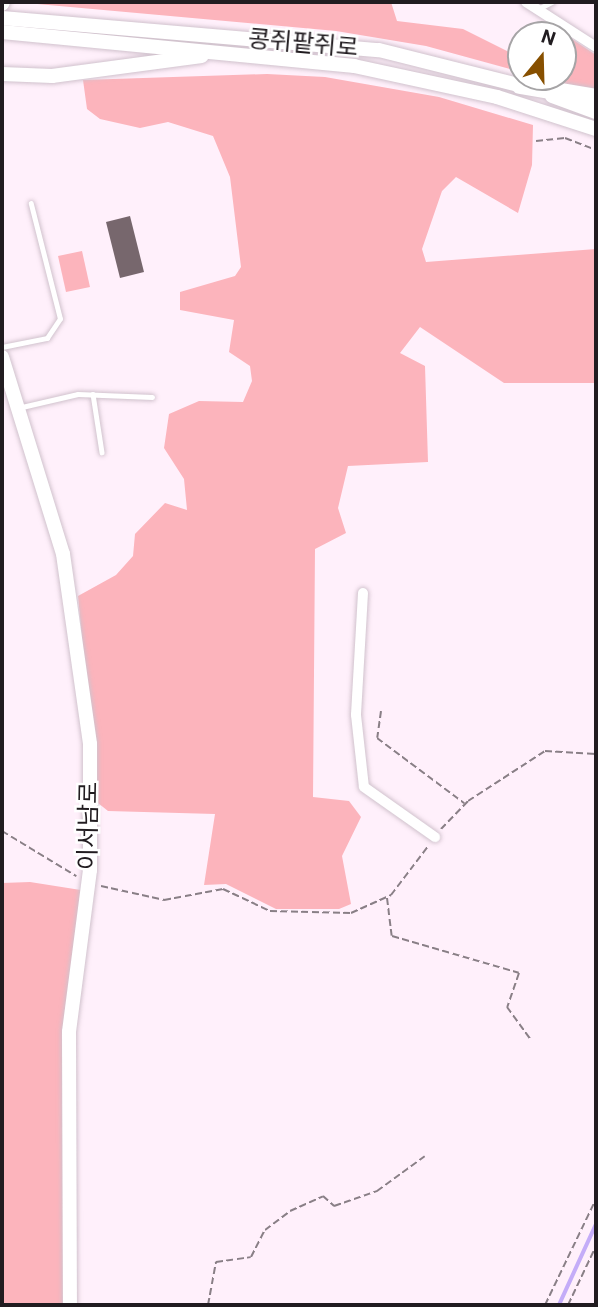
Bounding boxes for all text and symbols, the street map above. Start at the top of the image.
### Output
north arrow [507,21,577,91]
street label: 콩쥐팥쥐로 [247,25,359,63]
text: N [538,25,558,51]
street label: 이서남로 [74,782,104,870]

